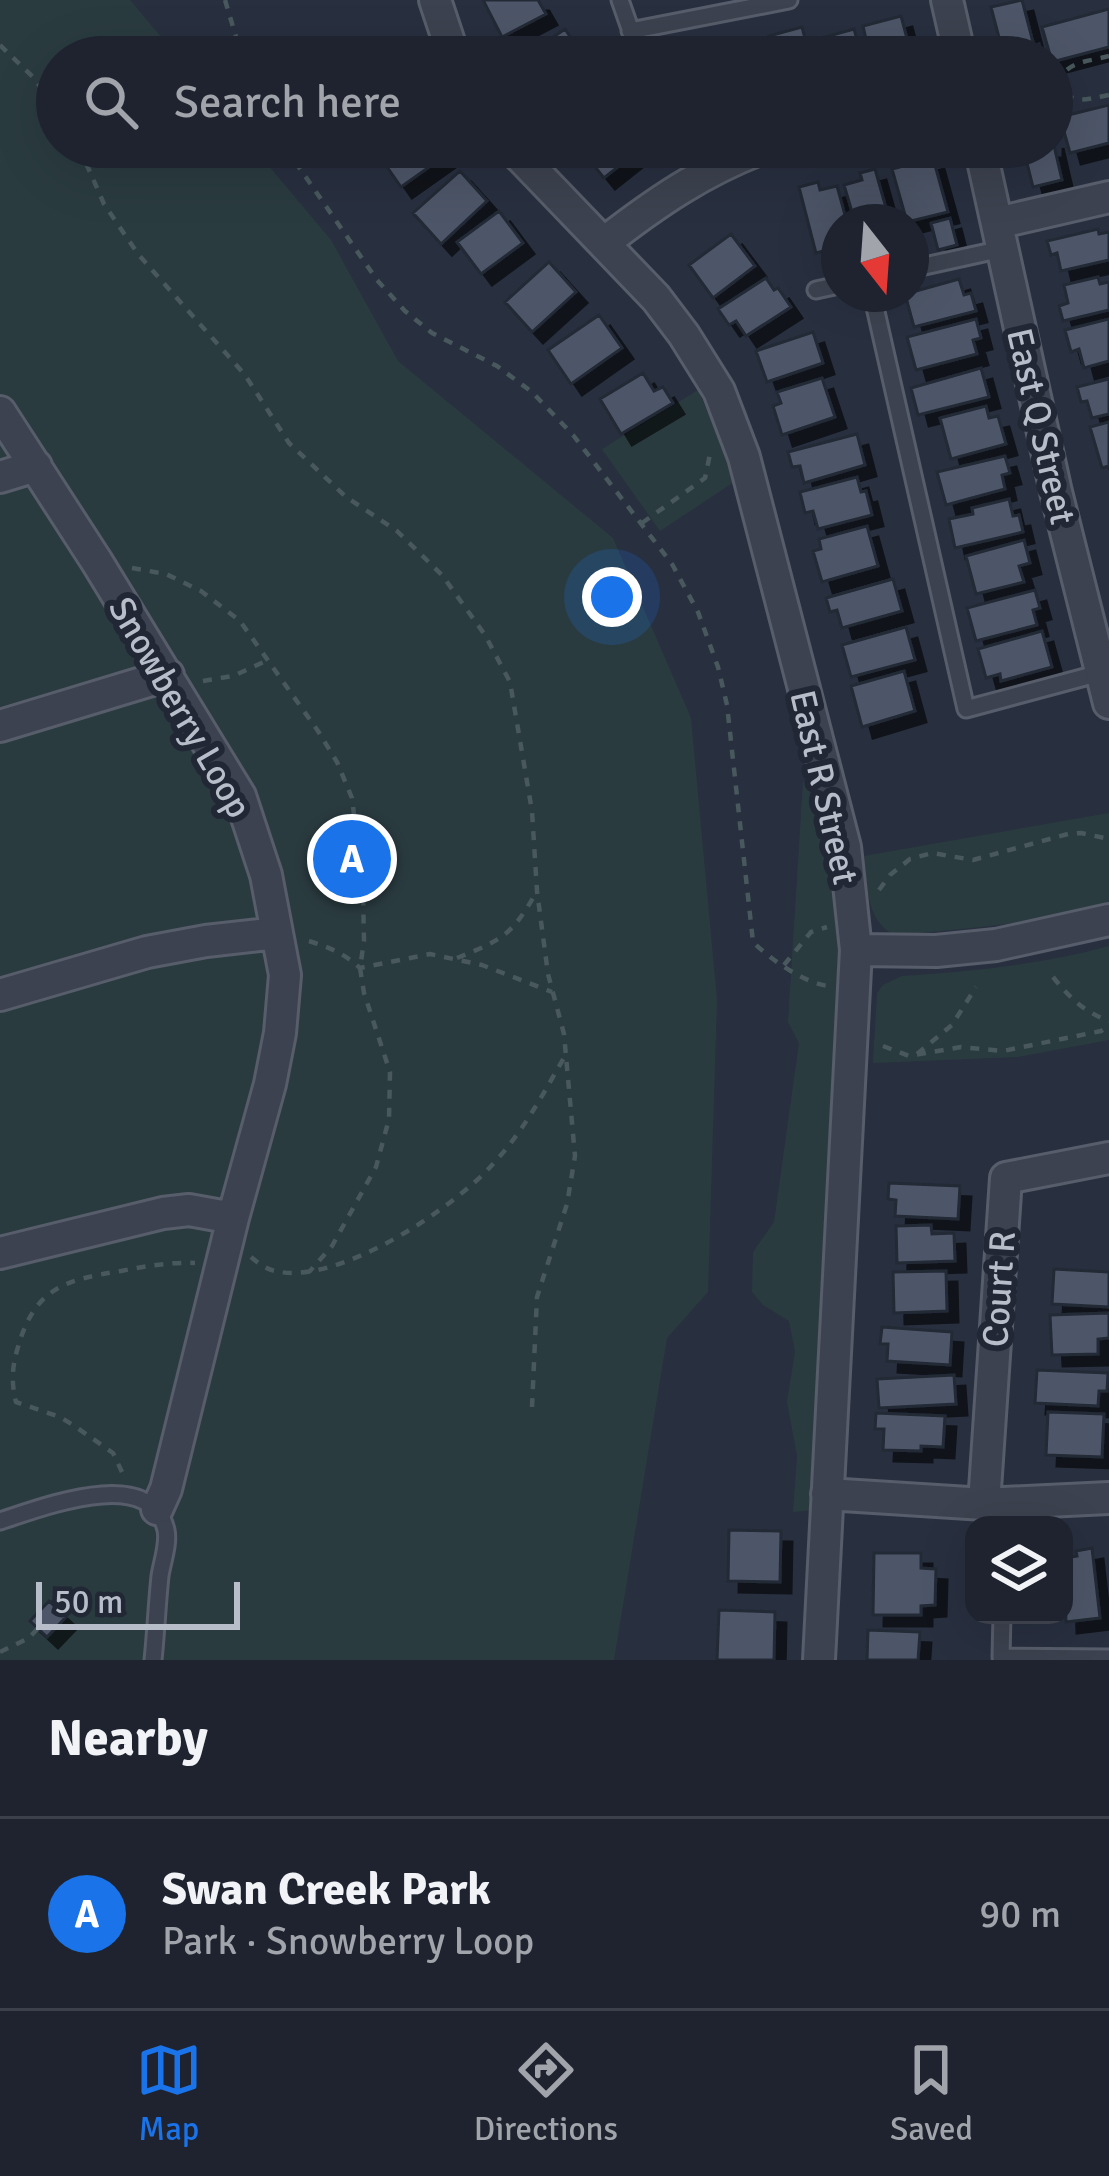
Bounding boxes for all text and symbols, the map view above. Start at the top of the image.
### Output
search box [36,36,1073,168]
icon: search [78,69,144,135]
text: Search here [174,75,401,130]
north arrow [821,204,929,312]
street label: East Q Street [996,324,1085,529]
your location [582,567,642,627]
street label: Snowberry Loop [98,589,261,826]
street label: East R Street [779,686,868,889]
pin: A [313,814,391,904]
street label: Court R [973,1230,1026,1349]
map controls [965,1516,1073,1624]
button: layers [965,1516,1073,1624]
scale bar [36,1576,240,1629]
text: 50 m [54,1582,123,1623]
text: Nearby [48,1707,208,1770]
text: Swan Creek Park [162,1862,491,1917]
text: A [75,1890,99,1938]
text: 90 m [979,1890,1061,1938]
text: Park · Snowberry Loop [162,1917,534,1965]
tab: Map [136,2037,202,2150]
tab: Directions [474,2037,618,2150]
tab: Saved [890,2037,973,2150]

